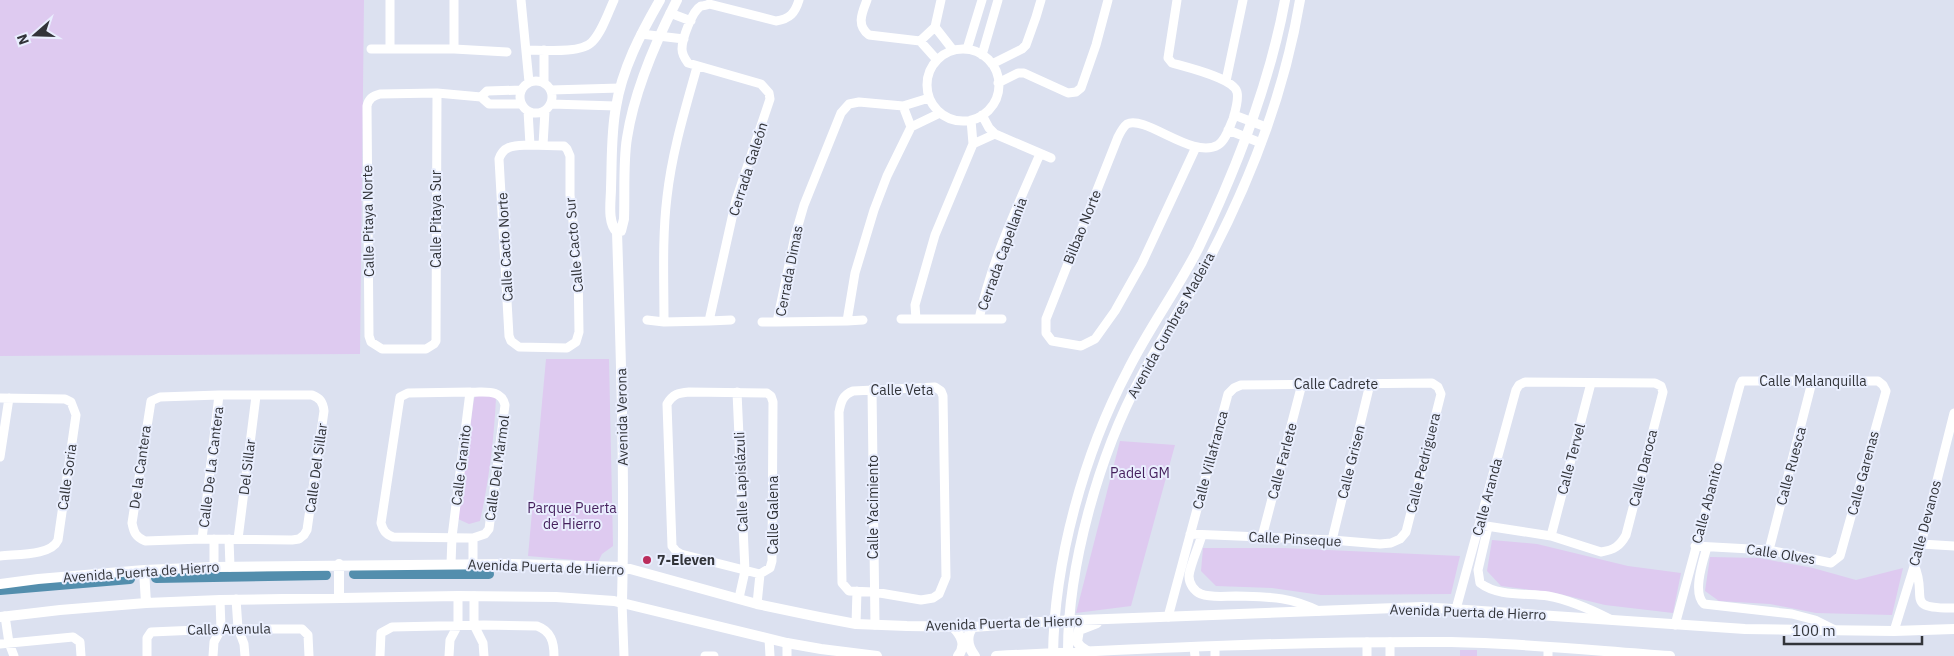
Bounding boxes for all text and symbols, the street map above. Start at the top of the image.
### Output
north arrow [10,10,60,60]
text: N [13,32,33,47]
street label: Cerrada Galeón [724,120,772,218]
street label: Calle Pitaya Norte [358,165,378,277]
street label: Calle Pitaya Sur [427,170,445,268]
street label: Bilbao Norte [1059,187,1105,267]
street label: Calle Cacto Norte [493,192,517,302]
street label: Cerrada Capellania [973,195,1031,313]
street label: Calle Cacto Sur [561,197,587,293]
street label: Cerrada Dimas [771,224,807,318]
street label: Avenida Cumbres Madeira [1123,248,1219,401]
street label: Avenida Verona [612,368,632,466]
street label: Calle Malanquilla [1759,372,1867,390]
street label: Calle Cadrete [1294,375,1378,393]
street label: Calle Veta [871,381,934,399]
street label: Calle De La Cantera [195,405,227,529]
street label: Calle Villafranca [1188,408,1232,511]
street label: Calle Pedriguera [1402,410,1444,515]
street label: Calle Del Mármol [481,414,513,522]
street label: Calle Farlete [1263,420,1301,501]
street label: Calle Tervel [1553,421,1589,497]
street label: Calle Del Sillar [301,422,331,514]
street label: Calle Granito [447,423,475,506]
street label: Calle Grisen [1333,423,1369,501]
street label: De la Cantera [125,424,155,510]
street label: Calle Ruesca [1772,424,1810,507]
street label: Calle Daroca [1625,427,1661,509]
street label: Calle Garenas [1843,429,1883,517]
street label: Calle Lapislázuli [730,431,752,533]
street label: Del Sillar [235,438,259,496]
street label: Calle Soria [53,442,81,511]
street label: Calle Yacimiento [864,455,882,559]
street label: Calle Aranda [1468,456,1506,538]
street label: Calle Abanito [1688,460,1727,546]
park label: Padel GM [1110,464,1170,482]
street label: Calle Galena [764,475,782,554]
street label: Calle Devanos [1905,478,1945,568]
park label: Parque Puerta de Hierro [527,499,617,533]
street label: Calle Pinseque [1248,528,1342,550]
street label: Calle Olves [1745,540,1817,568]
place label: 7-Eleven [657,551,715,569]
marker: 7-Eleven [641,554,653,566]
street label: Avenida Puerta de Hierro [467,555,625,579]
street label: Avenida Puerta de Hierro [62,558,220,586]
street label: Avenida Puerta de Hierro [1389,600,1547,624]
street label: Avenida Puerta de Hierro [925,611,1083,635]
scale bar [1784,614,1922,646]
street label: Calle Arenula [187,619,271,639]
text: 100 m [1792,621,1836,640]

